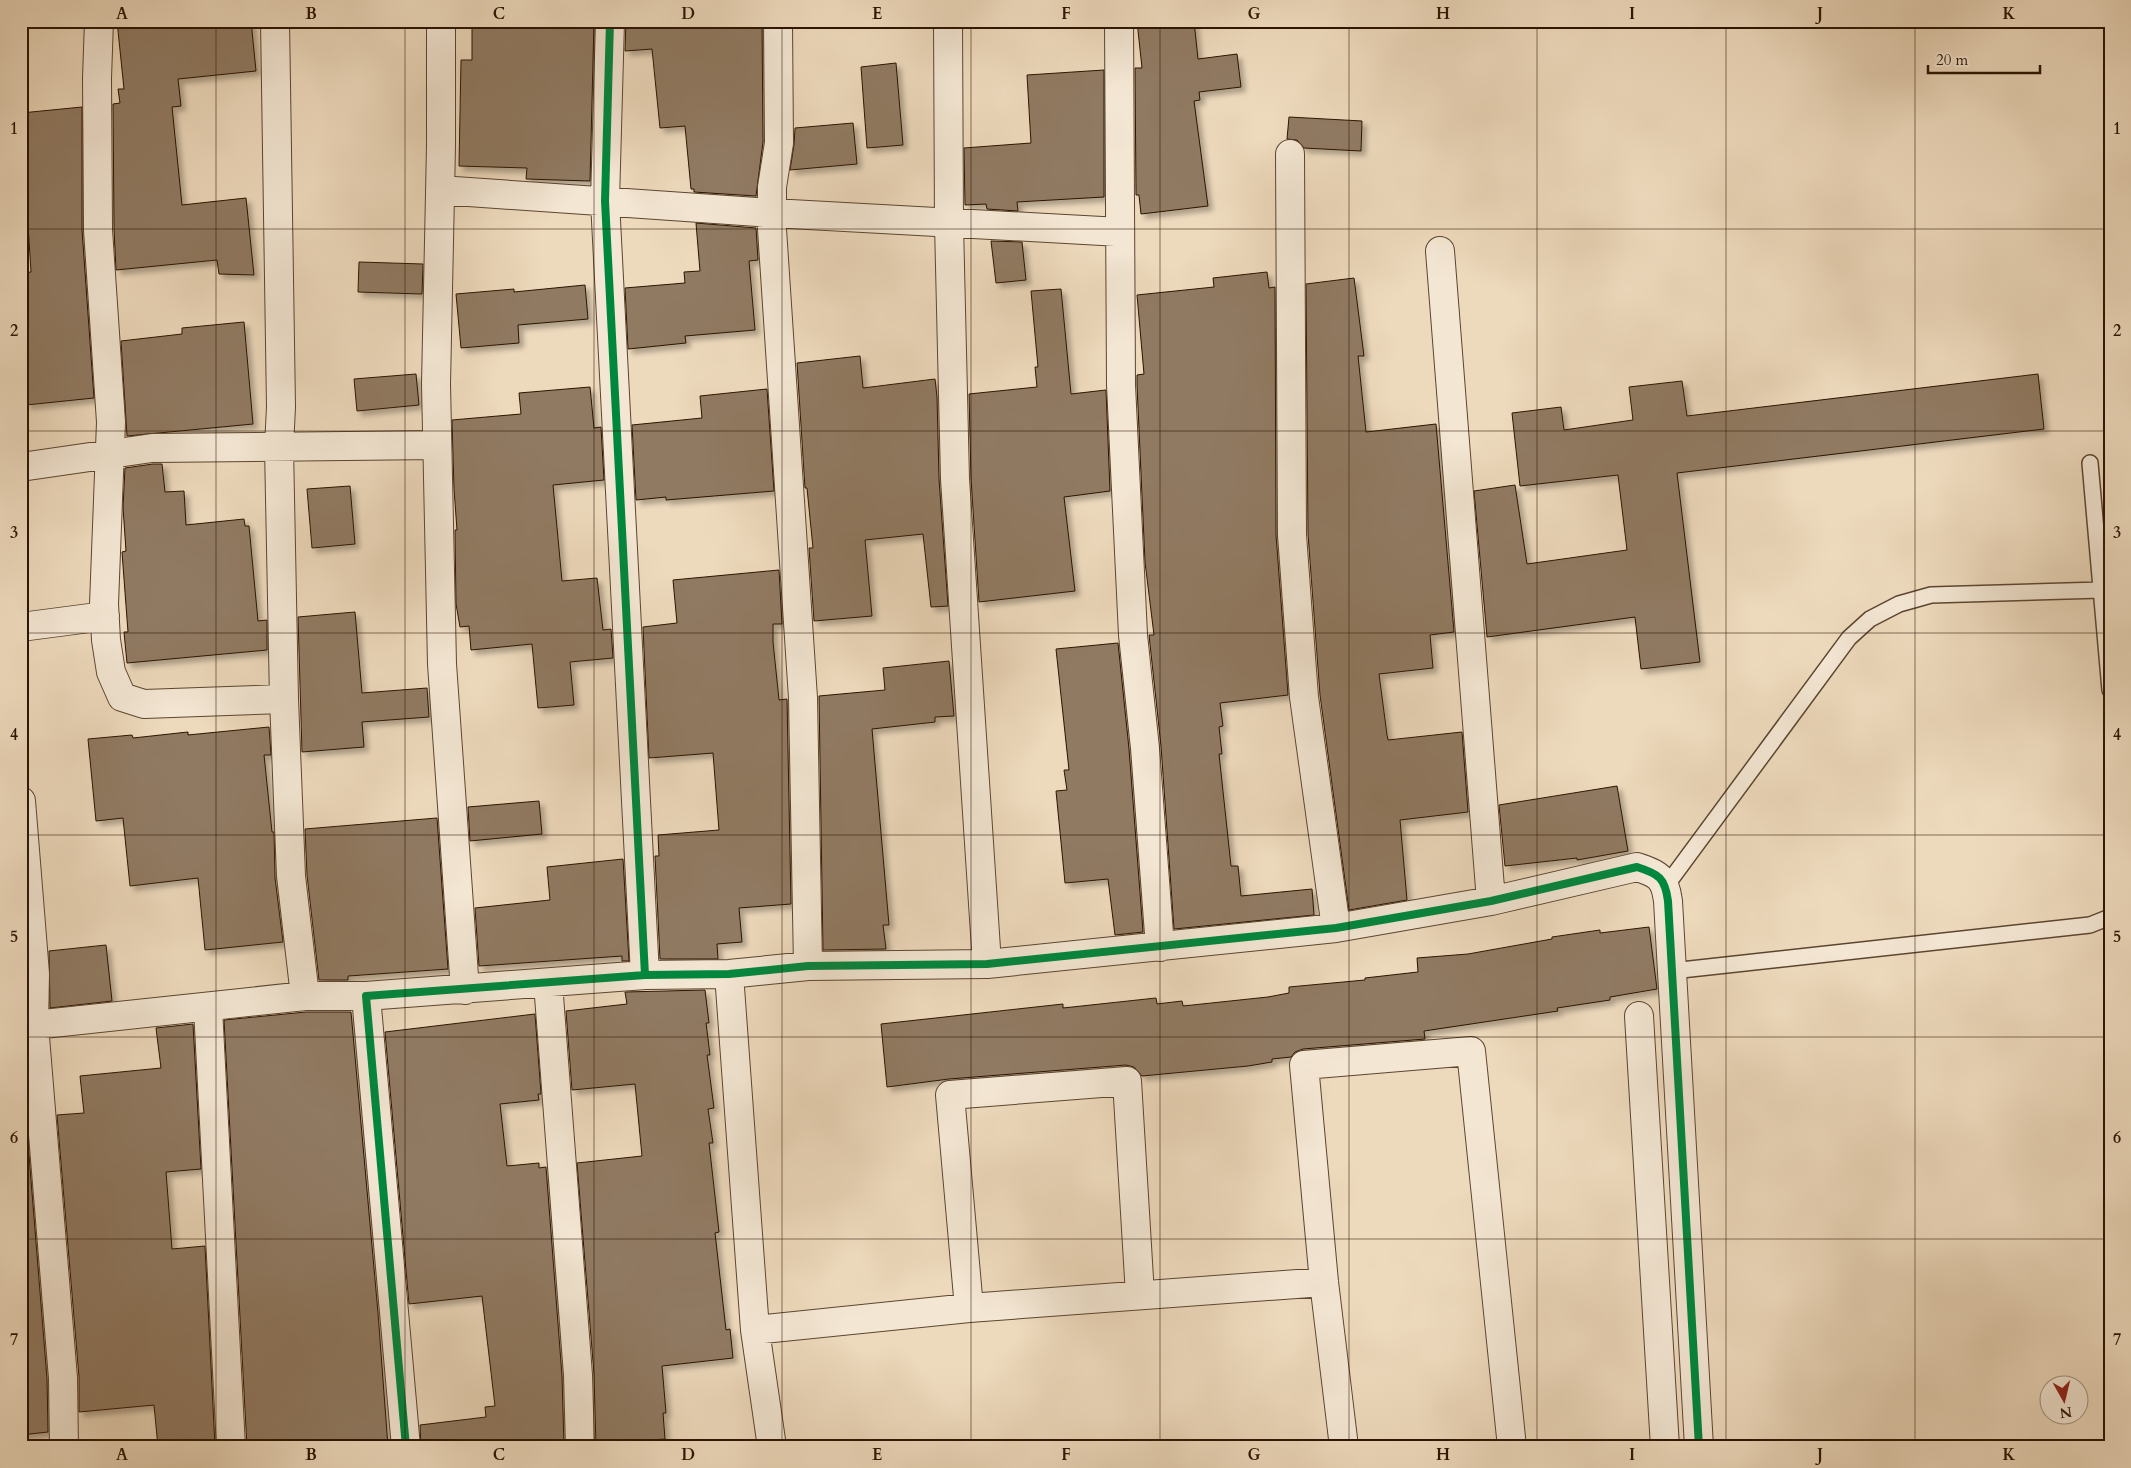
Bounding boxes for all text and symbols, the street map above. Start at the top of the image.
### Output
text: A [116,3,128,25]
text: B [305,3,317,25]
text: C [493,3,505,25]
text: D [681,3,695,25]
text: E [872,3,882,25]
text: F [1061,3,1071,25]
text: G [1247,3,1261,25]
text: H [1436,3,1450,25]
text: I [1629,3,1635,25]
text: J [1815,3,1823,25]
text: K [2003,3,2016,25]
scale bar [1928,42,2041,74]
text: 20 m [1936,50,1968,70]
text: 1 [10,118,18,140]
text: 1 [2113,118,2121,140]
text: 2 [10,320,18,342]
text: 2 [2113,320,2121,342]
text: 3 [10,522,18,544]
text: 3 [2113,522,2121,544]
text: 4 [10,724,18,746]
text: 4 [2113,724,2121,746]
text: 5 [10,926,18,948]
text: 5 [2113,926,2121,948]
text: 6 [10,1127,18,1149]
text: 6 [2113,1127,2121,1149]
text: 7 [10,1329,18,1351]
text: 7 [2113,1329,2121,1351]
north arrow [2038,1376,2088,1426]
text: N [2058,1402,2073,1423]
text: A [116,1444,128,1466]
text: B [305,1444,317,1466]
text: C [493,1444,505,1466]
text: D [681,1444,695,1466]
text: E [872,1444,882,1466]
text: F [1061,1444,1071,1466]
text: G [1247,1444,1261,1466]
text: H [1436,1444,1450,1466]
text: I [1629,1444,1635,1466]
text: J [1815,1444,1823,1466]
text: K [2003,1444,2016,1466]

